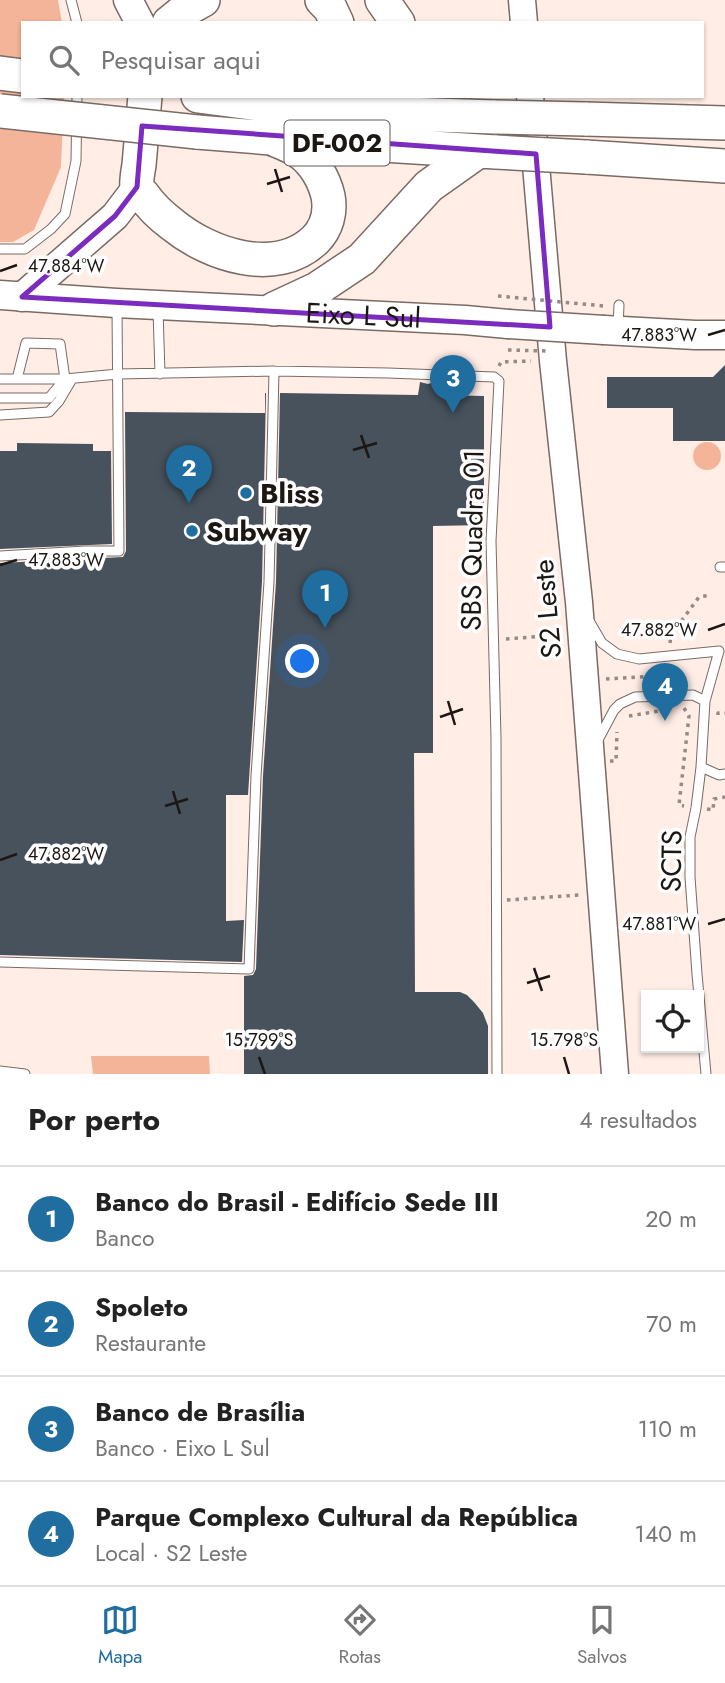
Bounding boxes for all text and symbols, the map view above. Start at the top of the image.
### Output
search box [21,21,704,98]
icon: search [45,41,83,79]
text: Pesquisar aqui [101,41,261,79]
road number: DF-002 [284,120,390,166]
text: 47.884°W [28,253,104,279]
street label: Eixo L Sul [305,292,422,339]
text: 47.883°W [621,322,697,348]
pin: 3 [430,355,476,413]
pin: 2 [166,445,212,503]
street label: SBS Quadra 01 [450,449,495,631]
place label: Bliss [260,473,320,514]
marker: Bliss [238,485,254,501]
place label: Subway [206,511,308,552]
marker: Subway [184,523,200,539]
text: 47.883°W [28,547,104,573]
street label: S2 Leste [523,558,572,660]
pin: 1 [302,570,348,628]
text: 47.882°W [621,617,697,643]
your location [285,644,319,678]
pin: 4 [642,663,688,721]
street label: SCTS [650,830,693,892]
text: 47.882°W [28,841,104,867]
text: 47.881°W [622,911,696,937]
map controls [641,990,704,1053]
button: locate [641,990,704,1053]
text: 15.799°S [225,1027,293,1053]
text: 15.798°S [530,1027,598,1053]
text: Por perto [28,1098,160,1141]
text: 4 resultados [579,1103,697,1137]
text: Banco do Brasil - Edifício Sede III [95,1183,499,1221]
text: 1 [45,1202,57,1236]
text: 20 m [645,1202,697,1236]
text: Banco [95,1221,155,1255]
text: Spoleto [95,1288,188,1326]
text: 2 [43,1307,59,1341]
text: 70 m [646,1307,697,1341]
text: Restaurante [95,1326,206,1360]
text: Banco de Brasília [95,1393,305,1431]
text: 3 [44,1412,58,1446]
text: 110 m [638,1412,697,1446]
text: Banco · Eixo L Sul [95,1431,270,1465]
text: Parque Complexo Cultural da República [95,1498,578,1536]
text: 4 [43,1517,59,1551]
text: 140 m [635,1517,697,1551]
text: Local · S2 Leste [95,1536,247,1570]
tab: Mapa [98,1601,143,1670]
tab: Rotas [339,1601,381,1670]
tab: Salvos [577,1601,627,1670]

